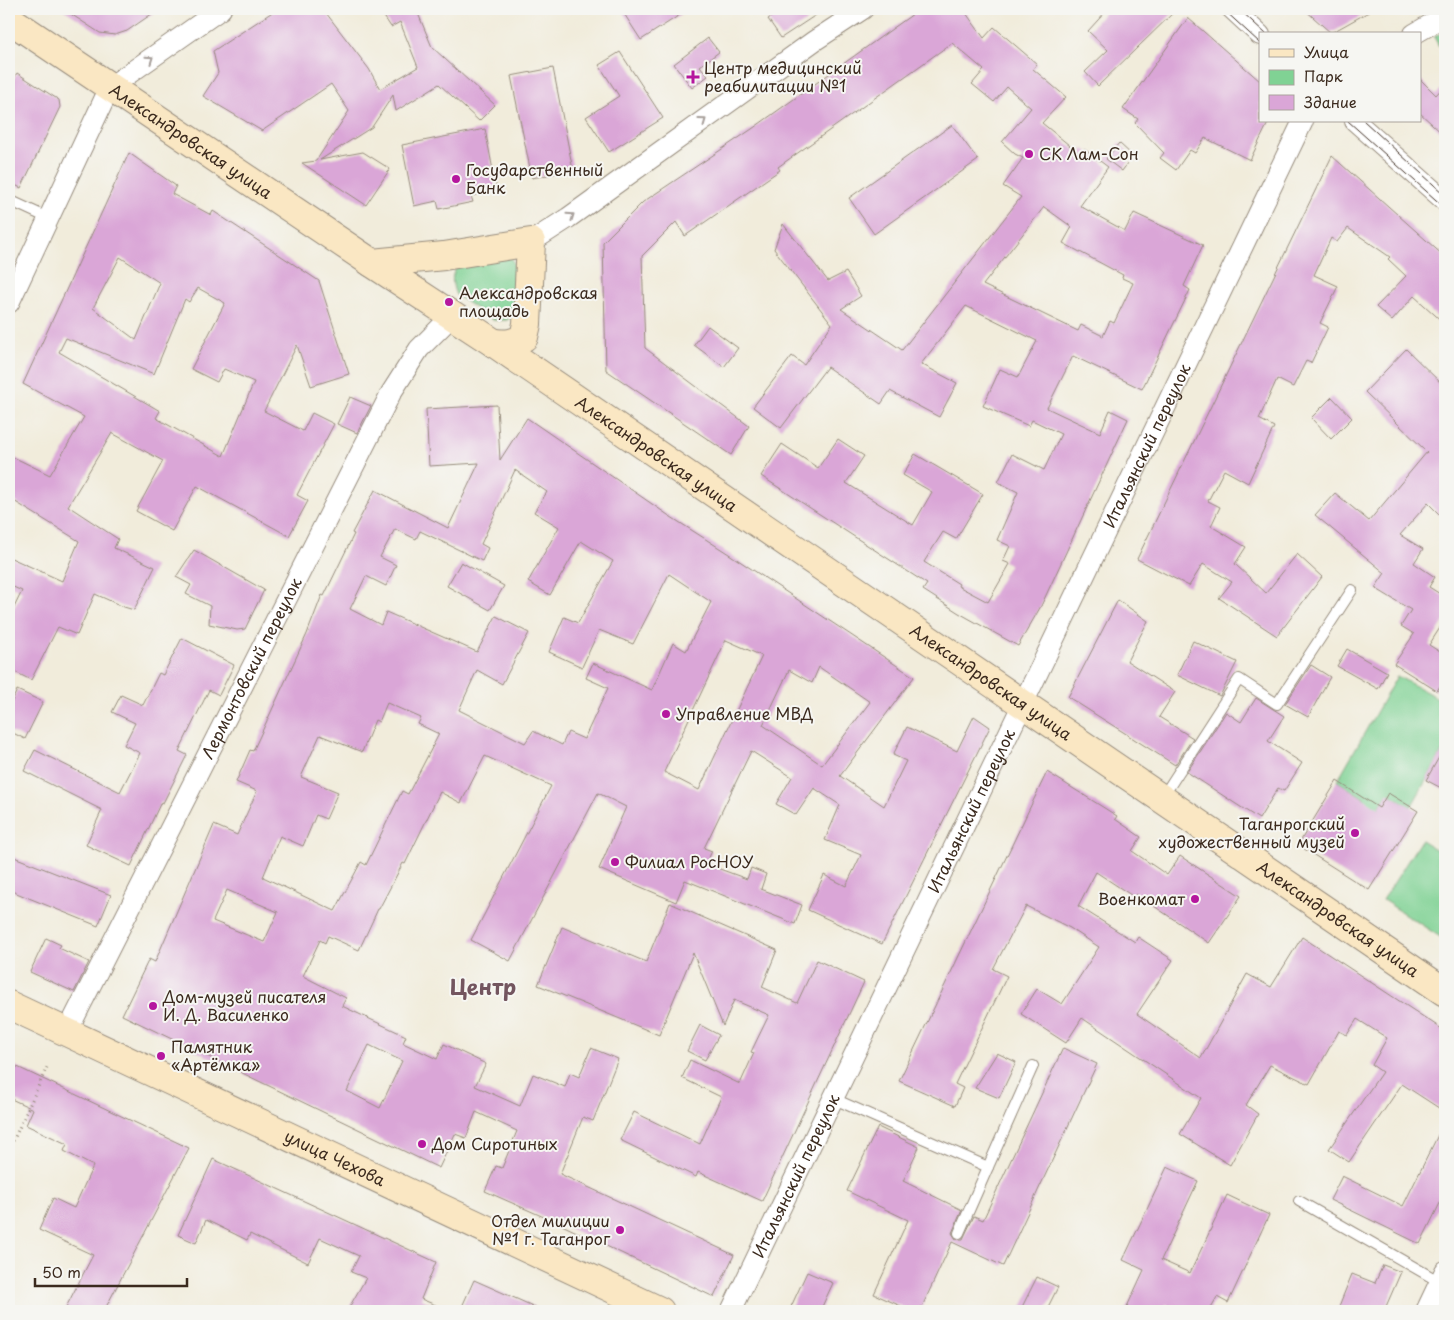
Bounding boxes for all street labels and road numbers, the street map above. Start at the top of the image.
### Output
street label: Александровская улица [105,77,277,204]
street label: Итальянский переулок [1096,359,1196,531]
street label: Александровская улица [571,389,743,517]
street label: Лермонтовский переулок [195,572,307,762]
street label: Александровская улица [906,618,1077,745]
street label: Итальянский переулок [921,724,1020,896]
street label: Александровская улица [1253,854,1424,982]
street label: Итальянский переулок [745,1089,845,1261]
street label: улица Чехова [281,1123,390,1191]

